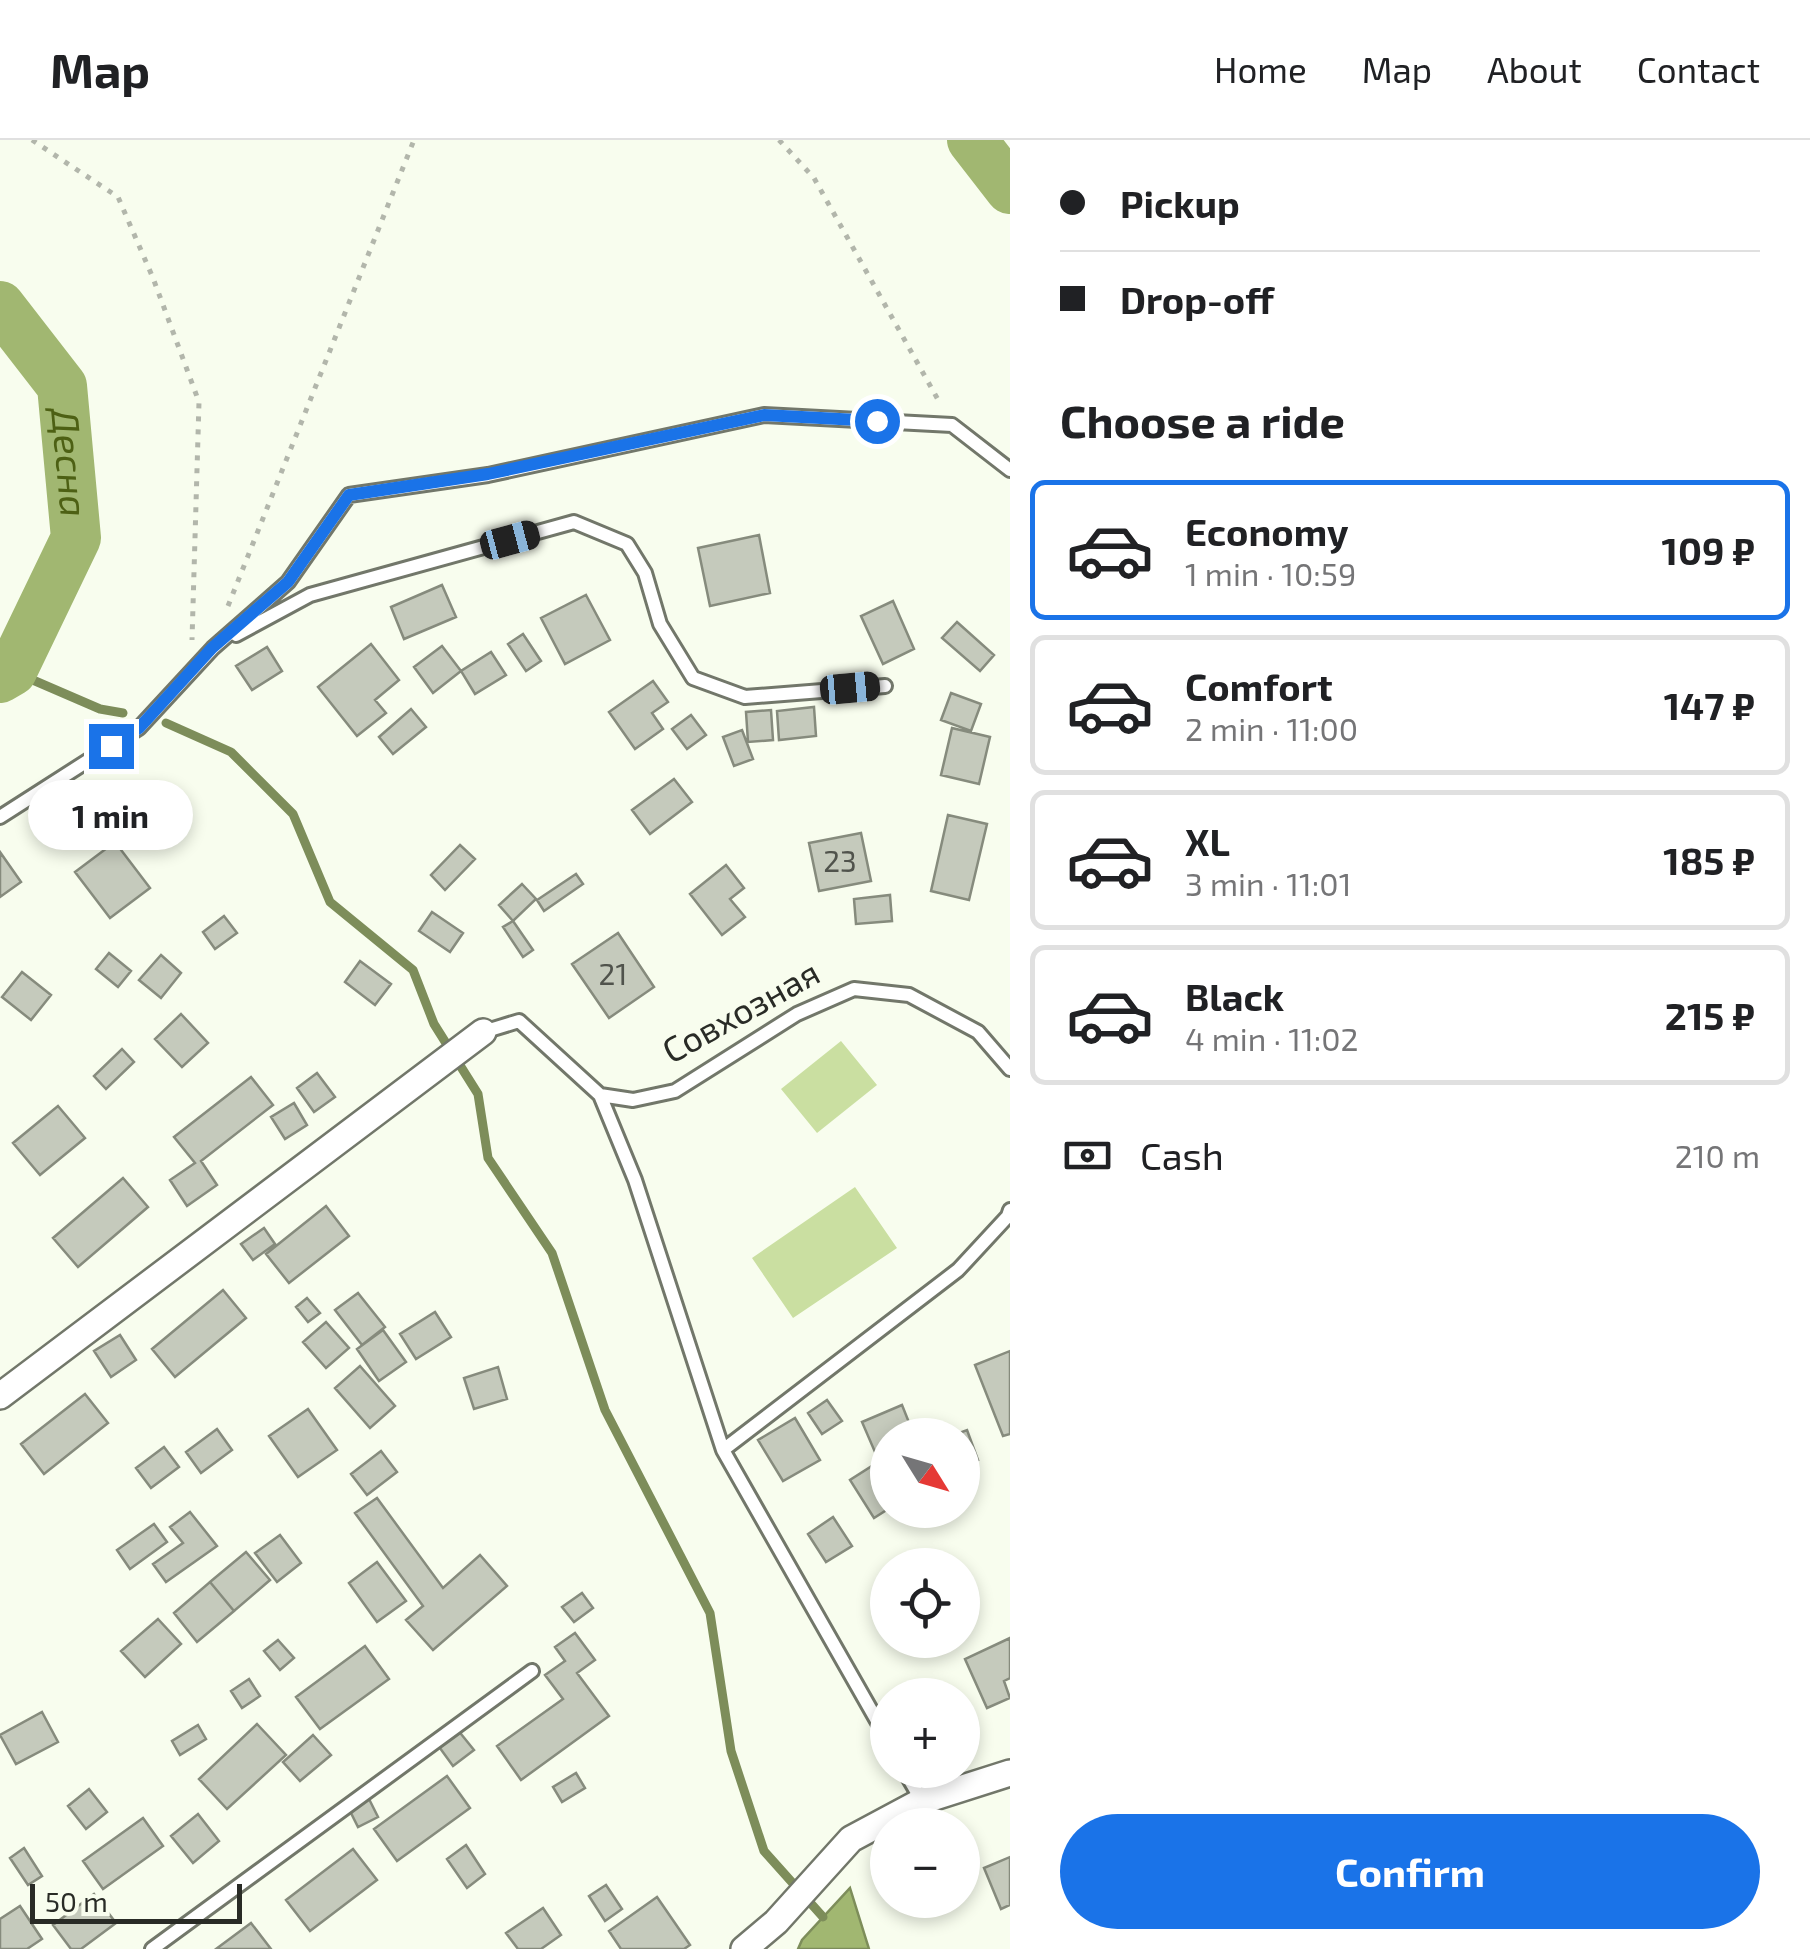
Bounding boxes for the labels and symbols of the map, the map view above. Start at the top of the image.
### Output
route start [855,399,900,444]
water label: Десна [43,404,99,519]
car [477,518,543,562]
car [819,670,881,706]
route end [89,724,134,769]
callout: 1 min [28,781,194,851]
house number: 23 [823,842,857,878]
street label: Совхозная [654,950,826,1071]
house number: 21 [599,955,627,991]
north arrow [870,1418,980,1528]
scale bar [30,1879,242,1924]

